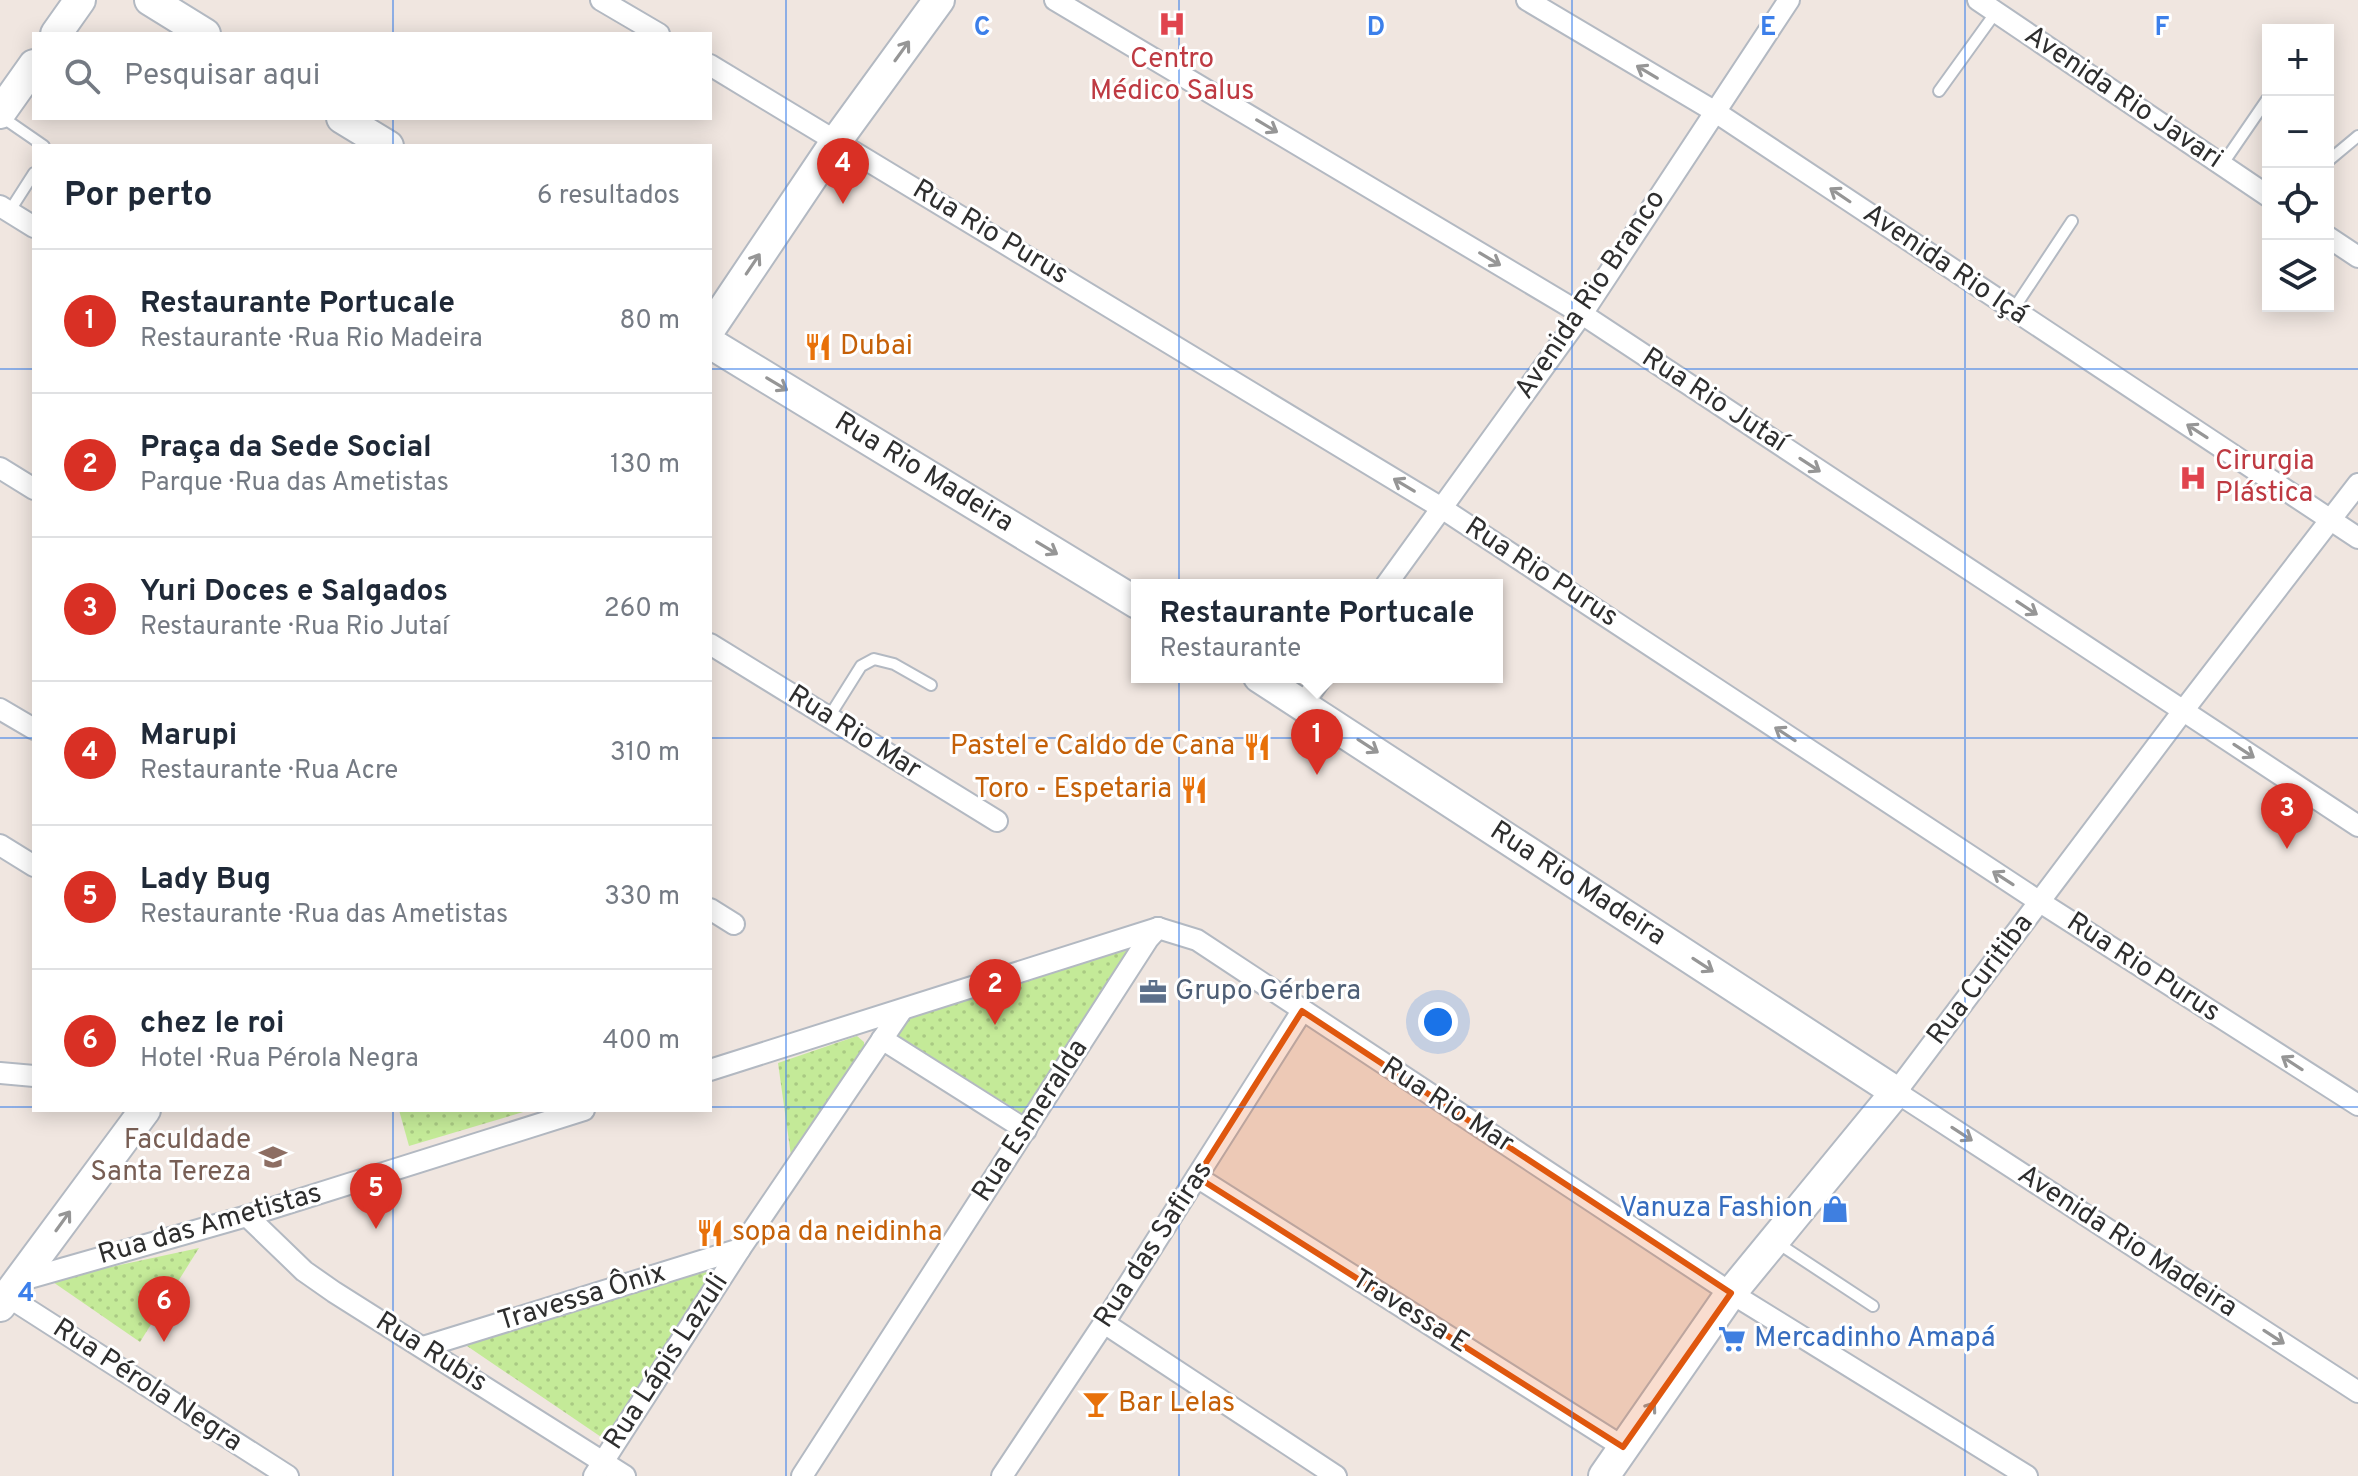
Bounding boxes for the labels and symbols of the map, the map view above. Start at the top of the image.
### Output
hospital icon: Centro Médico Salus [1157,9,1187,39]
text: C [974,12,990,45]
text: D [1367,12,1385,45]
text: E [1760,12,1776,45]
text: F [2155,12,2170,45]
street label: Avenida Rio Javari [2017,18,2229,178]
one-way arrow [894,40,910,62]
place label: Centro Médico Salus [1090,42,1254,110]
one-way arrow [1636,63,1659,79]
one-way arrow [1255,118,1278,134]
pin: 4 [817,138,869,204]
street label: Rua Rio Purus [905,172,1075,294]
street label: Avenida Rio Branco [1508,183,1674,407]
one-way arrow [1830,187,1852,203]
street label: Avenida Rio Içá [1855,196,2035,334]
one-way arrow [1478,251,1501,267]
one-way arrow [746,253,762,276]
place label: Dubai [840,329,913,365]
restaurant icon: Dubai [803,332,833,362]
street label: Rua Rio Jutaí [1634,341,1796,463]
one-way arrow [765,376,788,392]
street label: Rua Rio Madeira [827,405,1020,541]
one-way arrow [2186,423,2209,439]
place label: Cirurgia Plástica [2215,444,2315,512]
one-way arrow [1799,456,1821,473]
hospital icon: Cirurgia Plástica [2178,463,2208,493]
one-way arrow [1393,476,1416,492]
street label: Rua Rio Purus [1457,510,1625,636]
one-way arrow [1035,540,1058,556]
one-way arrow [2015,600,2038,616]
street label: Rua Rio Mar [780,678,928,788]
pin: 1 [1291,709,1343,775]
one-way arrow [1775,726,1797,743]
place label: Pastel e Caldo de Cana [950,729,1235,765]
restaurant icon: Pastel e Caldo de Cana [1242,732,1272,762]
one-way arrow [1357,738,1379,755]
one-way arrow [2232,744,2255,760]
place label: Toro - Espetaria [974,772,1172,808]
restaurant icon: Toro - Espetaria [1179,775,1209,805]
pin: 3 [2261,783,2313,849]
street label: Rua Rio Madeira [1482,814,1672,955]
one-way arrow [1992,869,2014,886]
street label: Rua Rio Purus [2059,905,2227,1031]
street label: Rua Curitiba [1920,907,2042,1053]
one-way arrow [1691,958,1714,974]
pin: 2 [969,959,1021,1025]
place label: Grupo Gérbera [1175,974,1361,1010]
office icon: Grupo Gérbera [1138,977,1168,1007]
your location [1418,1002,1458,1042]
street label: Rua Esmeralda [965,1033,1097,1209]
street label: Rua Rio Mar [1374,1050,1520,1162]
one-way arrow [2281,1055,2304,1071]
place label: Faculdade Santa Tereza [90,1123,251,1191]
one-way arrow [1950,1126,1972,1143]
school or university icon: Faculdade Santa Tereza [258,1142,288,1172]
street label: Rua das Safiras [1087,1155,1221,1335]
street label: Avenida Rio Madeira [2010,1158,2244,1326]
pin: 5 [350,1163,402,1229]
street label: Rua das Ametistas [94,1176,326,1274]
place label: Vanuza Fashion [1619,1191,1813,1227]
shop icon: Vanuza Fashion [1820,1194,1850,1224]
one-way arrow [54,1211,71,1232]
place label: sopa da neidinha [732,1215,943,1251]
restaurant icon: sopa da neidinha [695,1218,725,1248]
street label: Travessa Ônix [493,1254,670,1341]
street label: Travessa E [1345,1262,1475,1362]
street label: Rua Lápis Lazuli [597,1267,737,1457]
pin: 6 [138,1276,190,1342]
text: 4 [18,1278,34,1311]
street label: Rua Rubis [368,1305,494,1401]
street label: Rua Pérola Negra [45,1311,249,1461]
place label: Mercadinho Amapá [1754,1321,1995,1357]
supermarket icon: Mercadinho Amapá [1717,1324,1747,1354]
one-way arrow [2262,1328,2284,1345]
place label: Bar Lelas [1118,1386,1235,1422]
bar icon: Bar Lelas [1081,1389,1111,1419]
one-way arrow [1639,1401,1656,1423]

